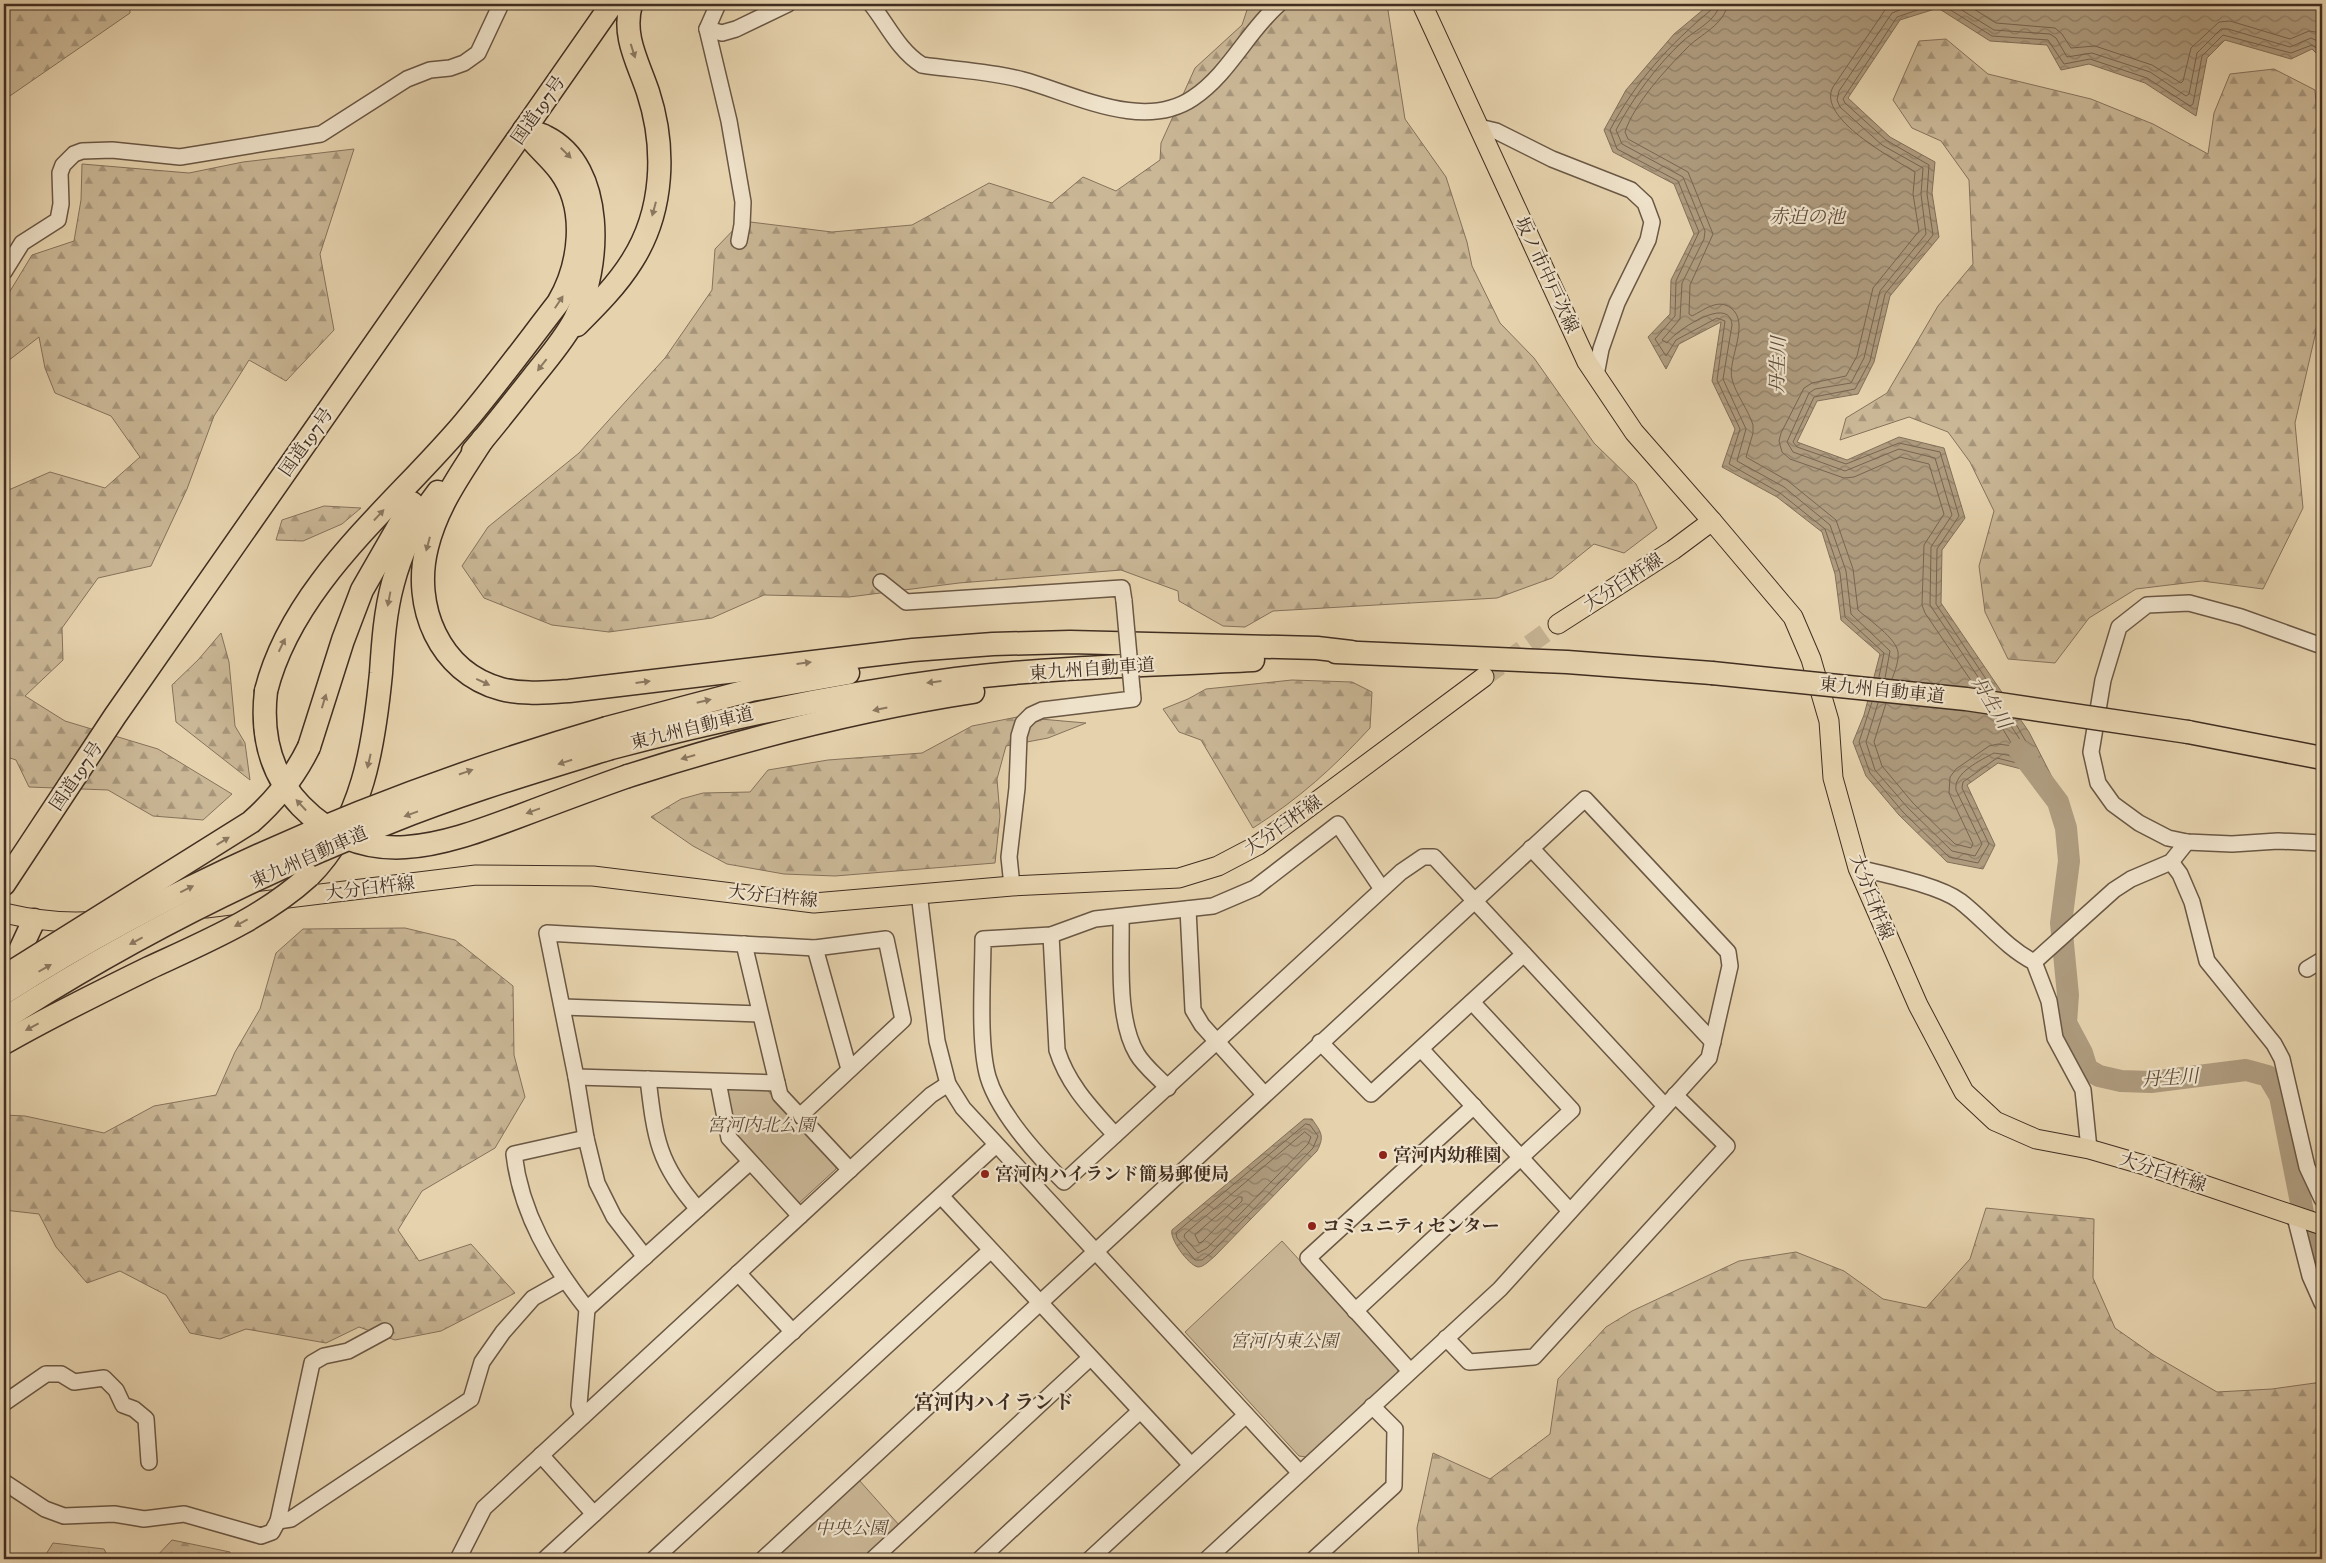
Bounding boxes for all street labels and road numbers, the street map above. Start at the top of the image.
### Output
street label: 国道197号 [507,72,570,149]
street label: 坂ノ市中戸次線 [1509,214,1583,337]
street label: 国道197号 [275,404,338,481]
street label: 大分臼杵線 [1580,549,1667,617]
street label: 東九州自動車道 [1028,655,1156,685]
street label: 東九州自動車道 [1818,673,1946,709]
street label: 東九州自動車道 [628,703,756,755]
street label: 国道197号 [46,738,108,815]
street label: 大分臼杵線 [1240,791,1327,861]
street label: 東九州自動車道 [247,822,371,894]
street label: 大分臼杵線 [1845,851,1897,943]
street label: 大分臼杵線 [324,873,416,905]
street label: 大分臼杵線 [727,881,819,913]
street label: 大分臼杵線 [2116,1149,2209,1197]

